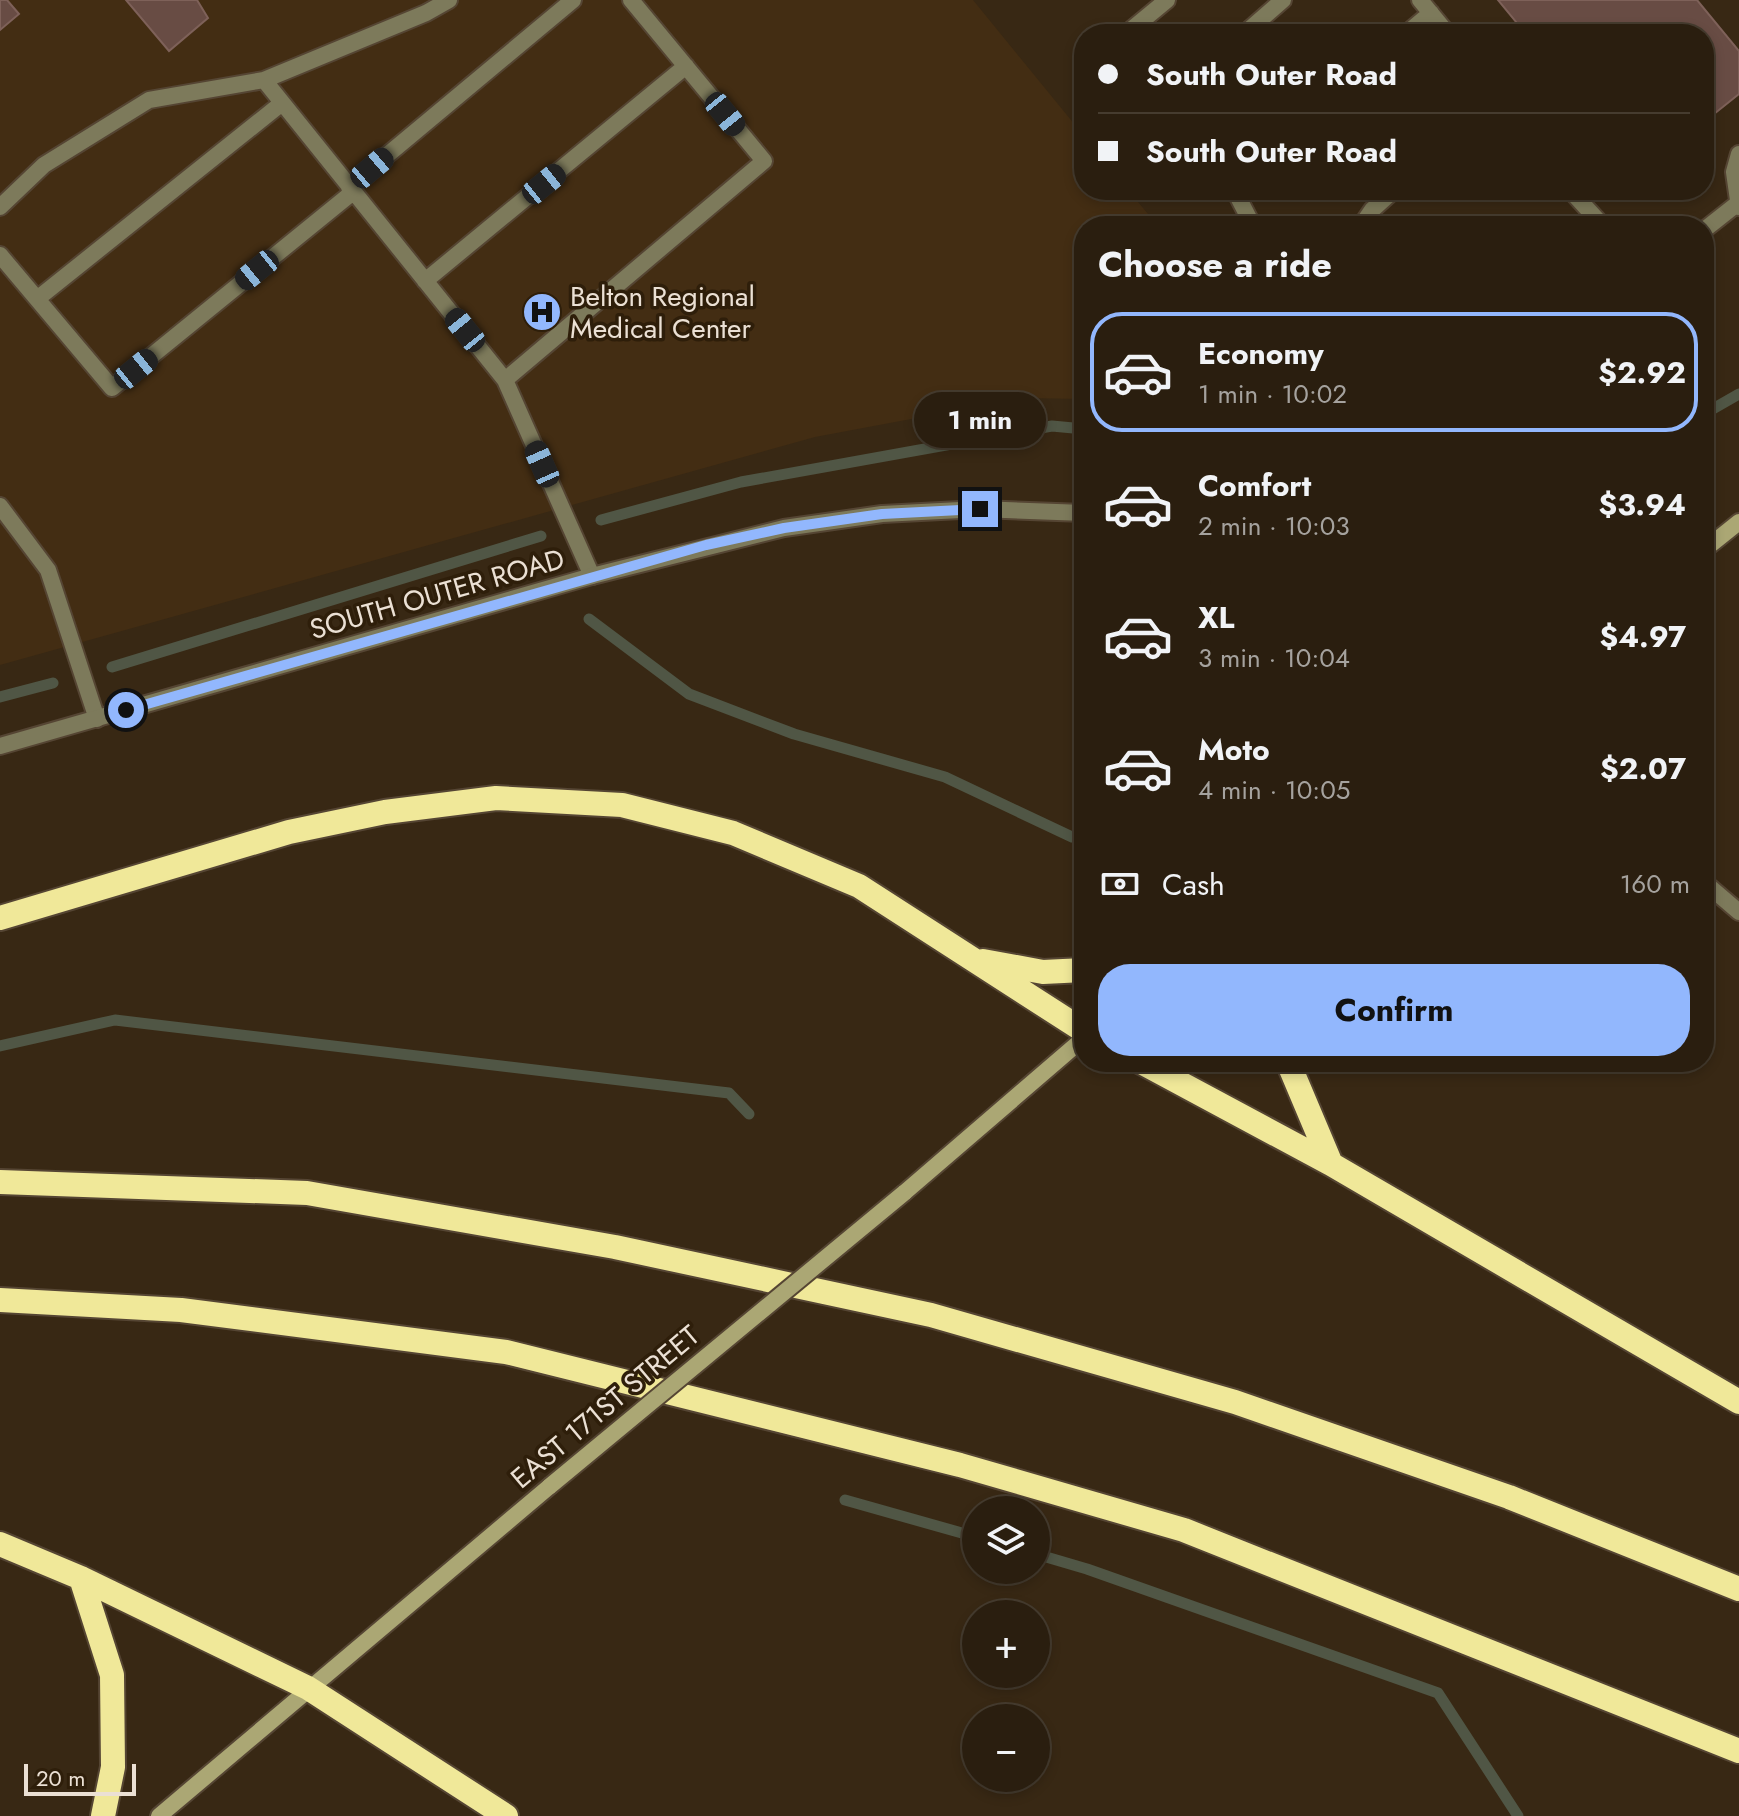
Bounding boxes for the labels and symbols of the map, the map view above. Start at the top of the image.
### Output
car [701,88,749,140]
car [346,143,398,193]
car [518,160,570,208]
car [231,246,283,294]
place label: Belton Regional Medical Center [570,276,755,349]
hospital icon: Belton Regional Medical Center [521,291,563,333]
car [441,304,489,356]
car [110,345,162,393]
callout: 1 min [914,393,1046,449]
car [521,437,563,491]
route end [962,491,998,527]
street label: SOUTH OUTER ROAD [305,538,569,650]
route start [108,692,144,728]
street label: EAST 171ST STREET [502,1316,708,1498]
scale bar [24,1760,136,1796]

